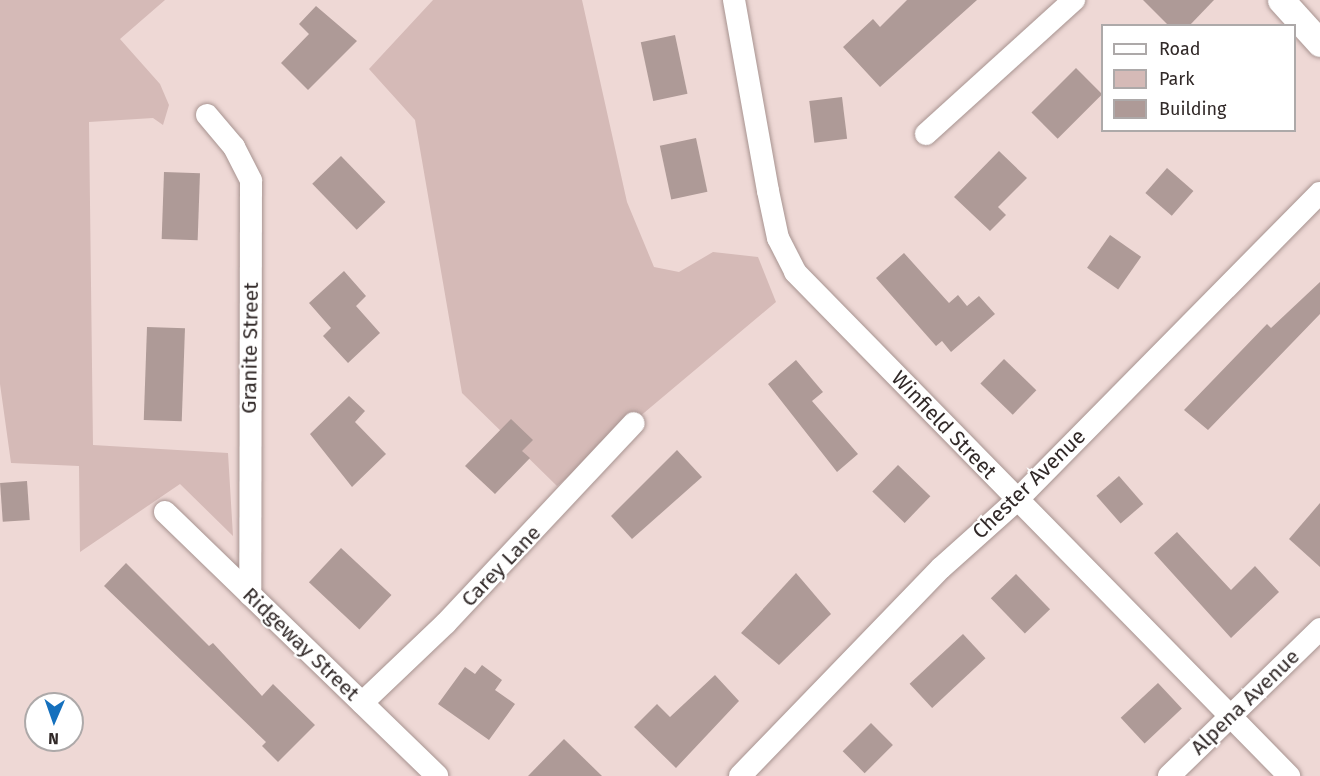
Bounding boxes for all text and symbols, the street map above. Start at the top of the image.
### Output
legend [1101,24,1296,132]
text: Road [1159,38,1201,60]
text: Park [1159,68,1194,90]
text: Building [1159,98,1226,120]
street label: Granite Street [236,282,264,414]
street label: Winfield Street [886,366,1002,484]
street label: Chester Avenue [967,424,1091,544]
street label: Carey Lane [456,520,546,612]
street label: Ridgeway Street [238,582,364,706]
street label: Alpena Avenue [1185,644,1305,760]
north arrow [24,692,84,752]
text: N [48,729,59,748]

